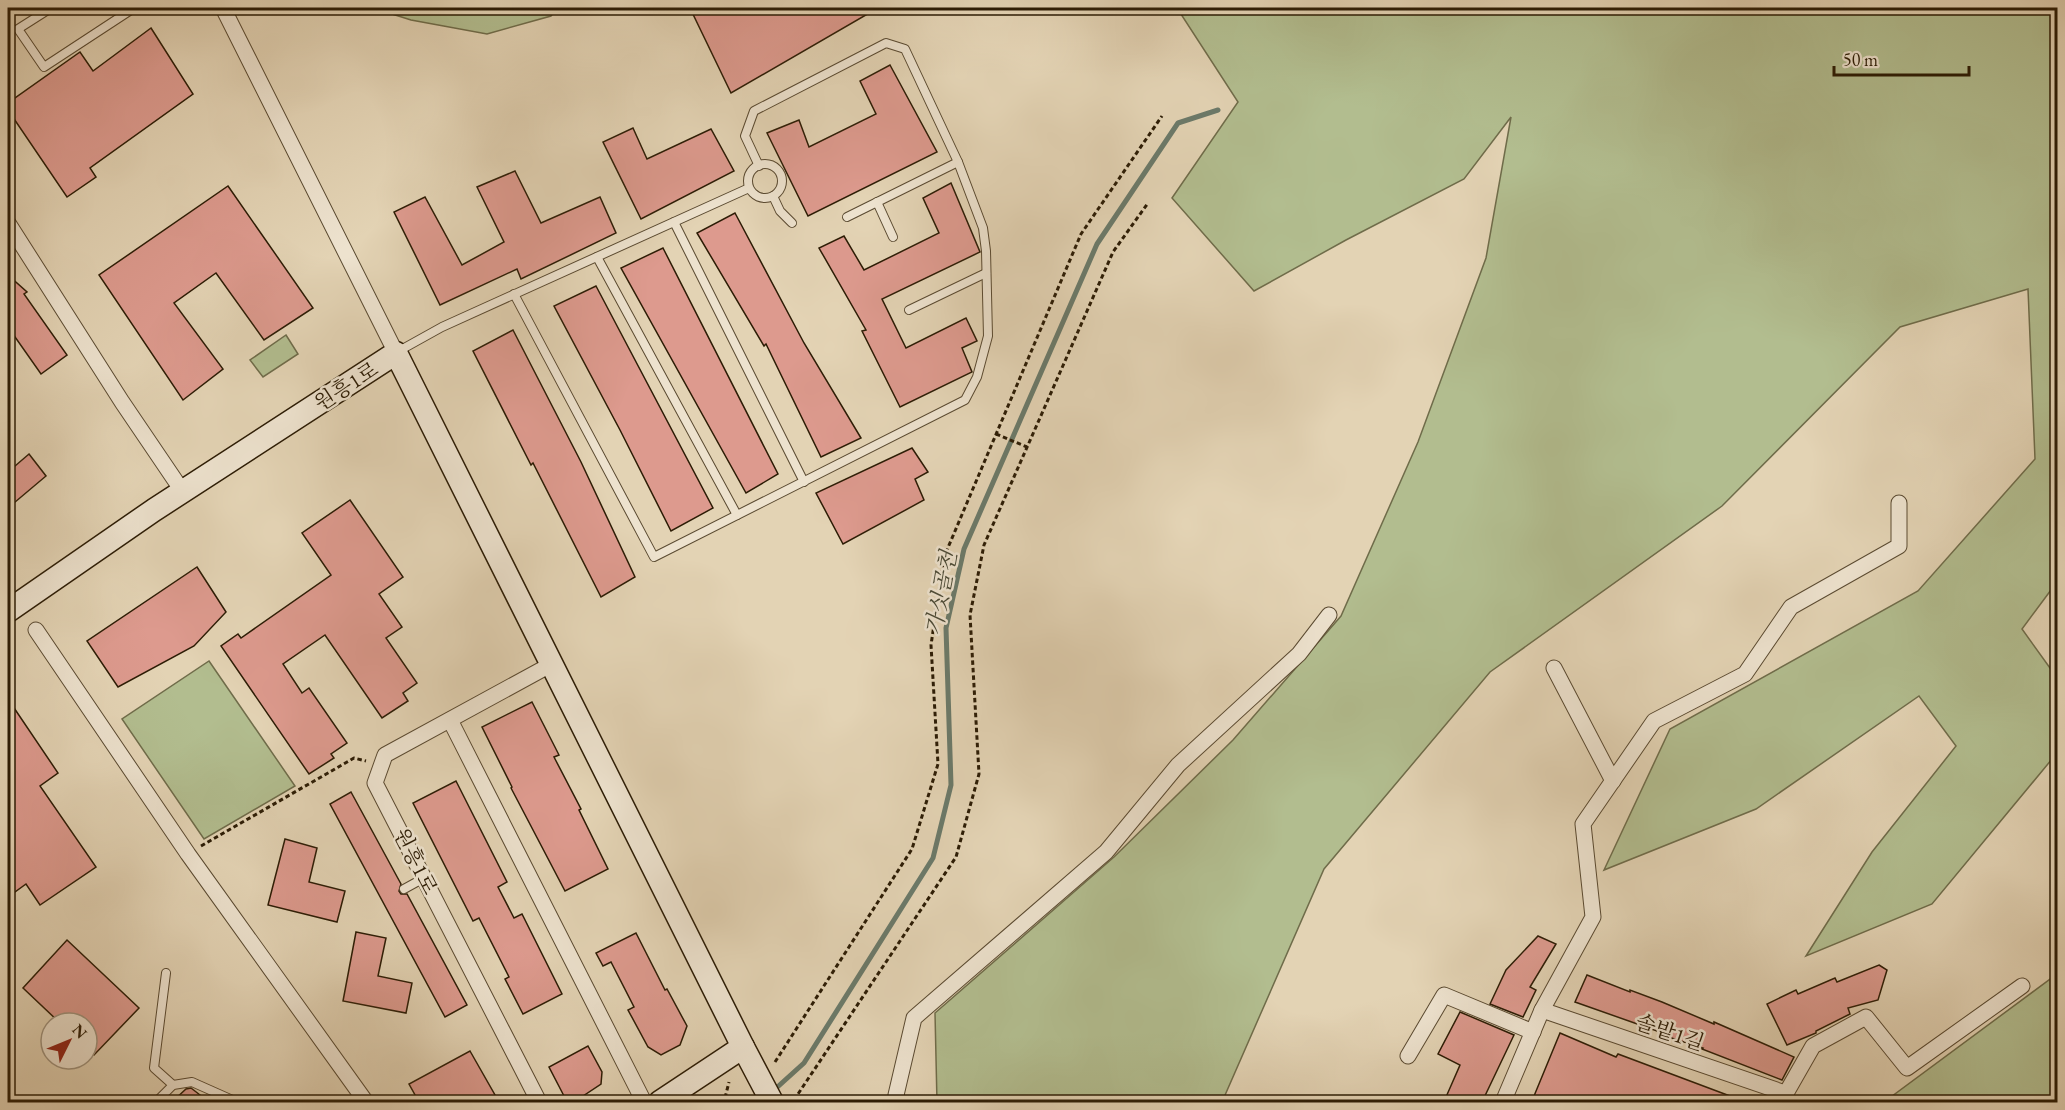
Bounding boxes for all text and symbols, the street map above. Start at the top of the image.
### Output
scale bar [1834,39,1969,77]
text: 50 m [1843,48,1878,71]
street label: 원흥1로 [309,355,383,417]
water label: 가싯골천 [919,547,964,637]
street label: 원흥1로 [388,823,444,899]
street label: 솔밭1길 [1632,1008,1708,1056]
north arrow [39,1011,99,1071]
text: N [68,1019,92,1043]

